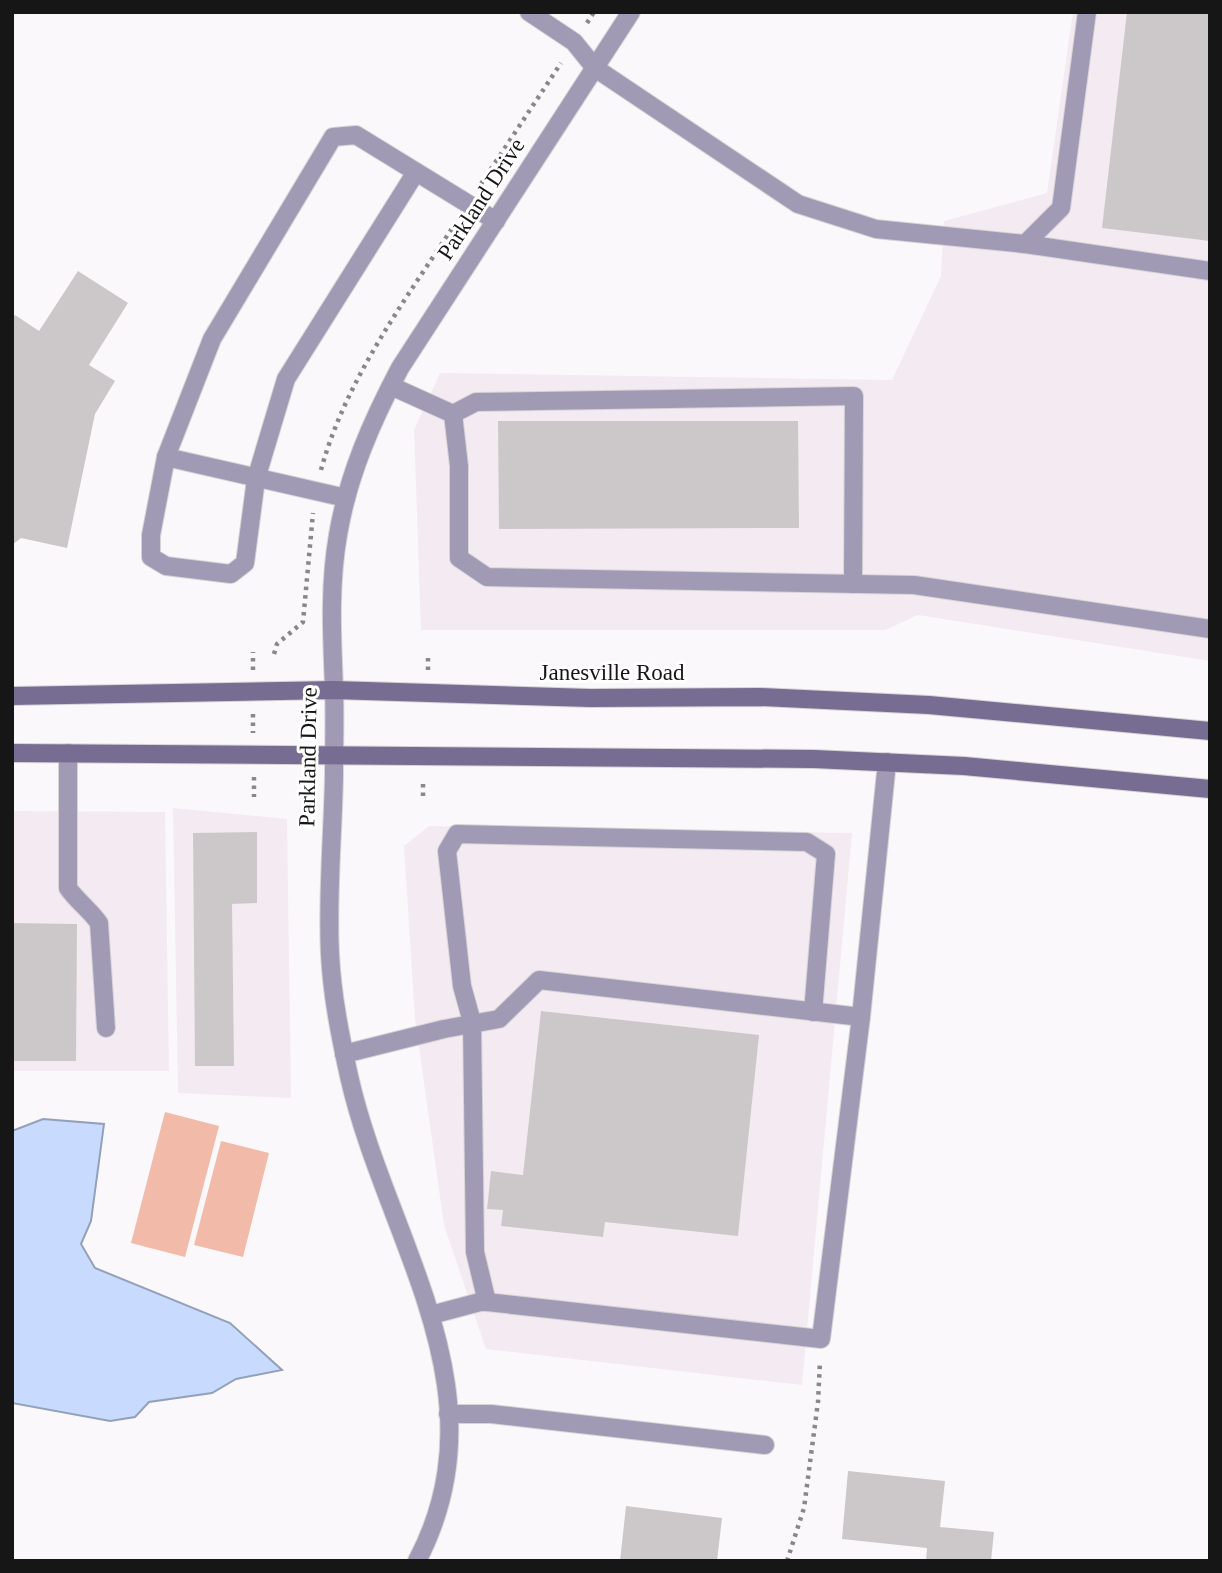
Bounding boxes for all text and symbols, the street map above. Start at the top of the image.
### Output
street label: Parkland Drive [432,134,530,264]
street label: Janesville Road [540,660,685,685]
street label: Parkland Drive [294,687,322,827]

